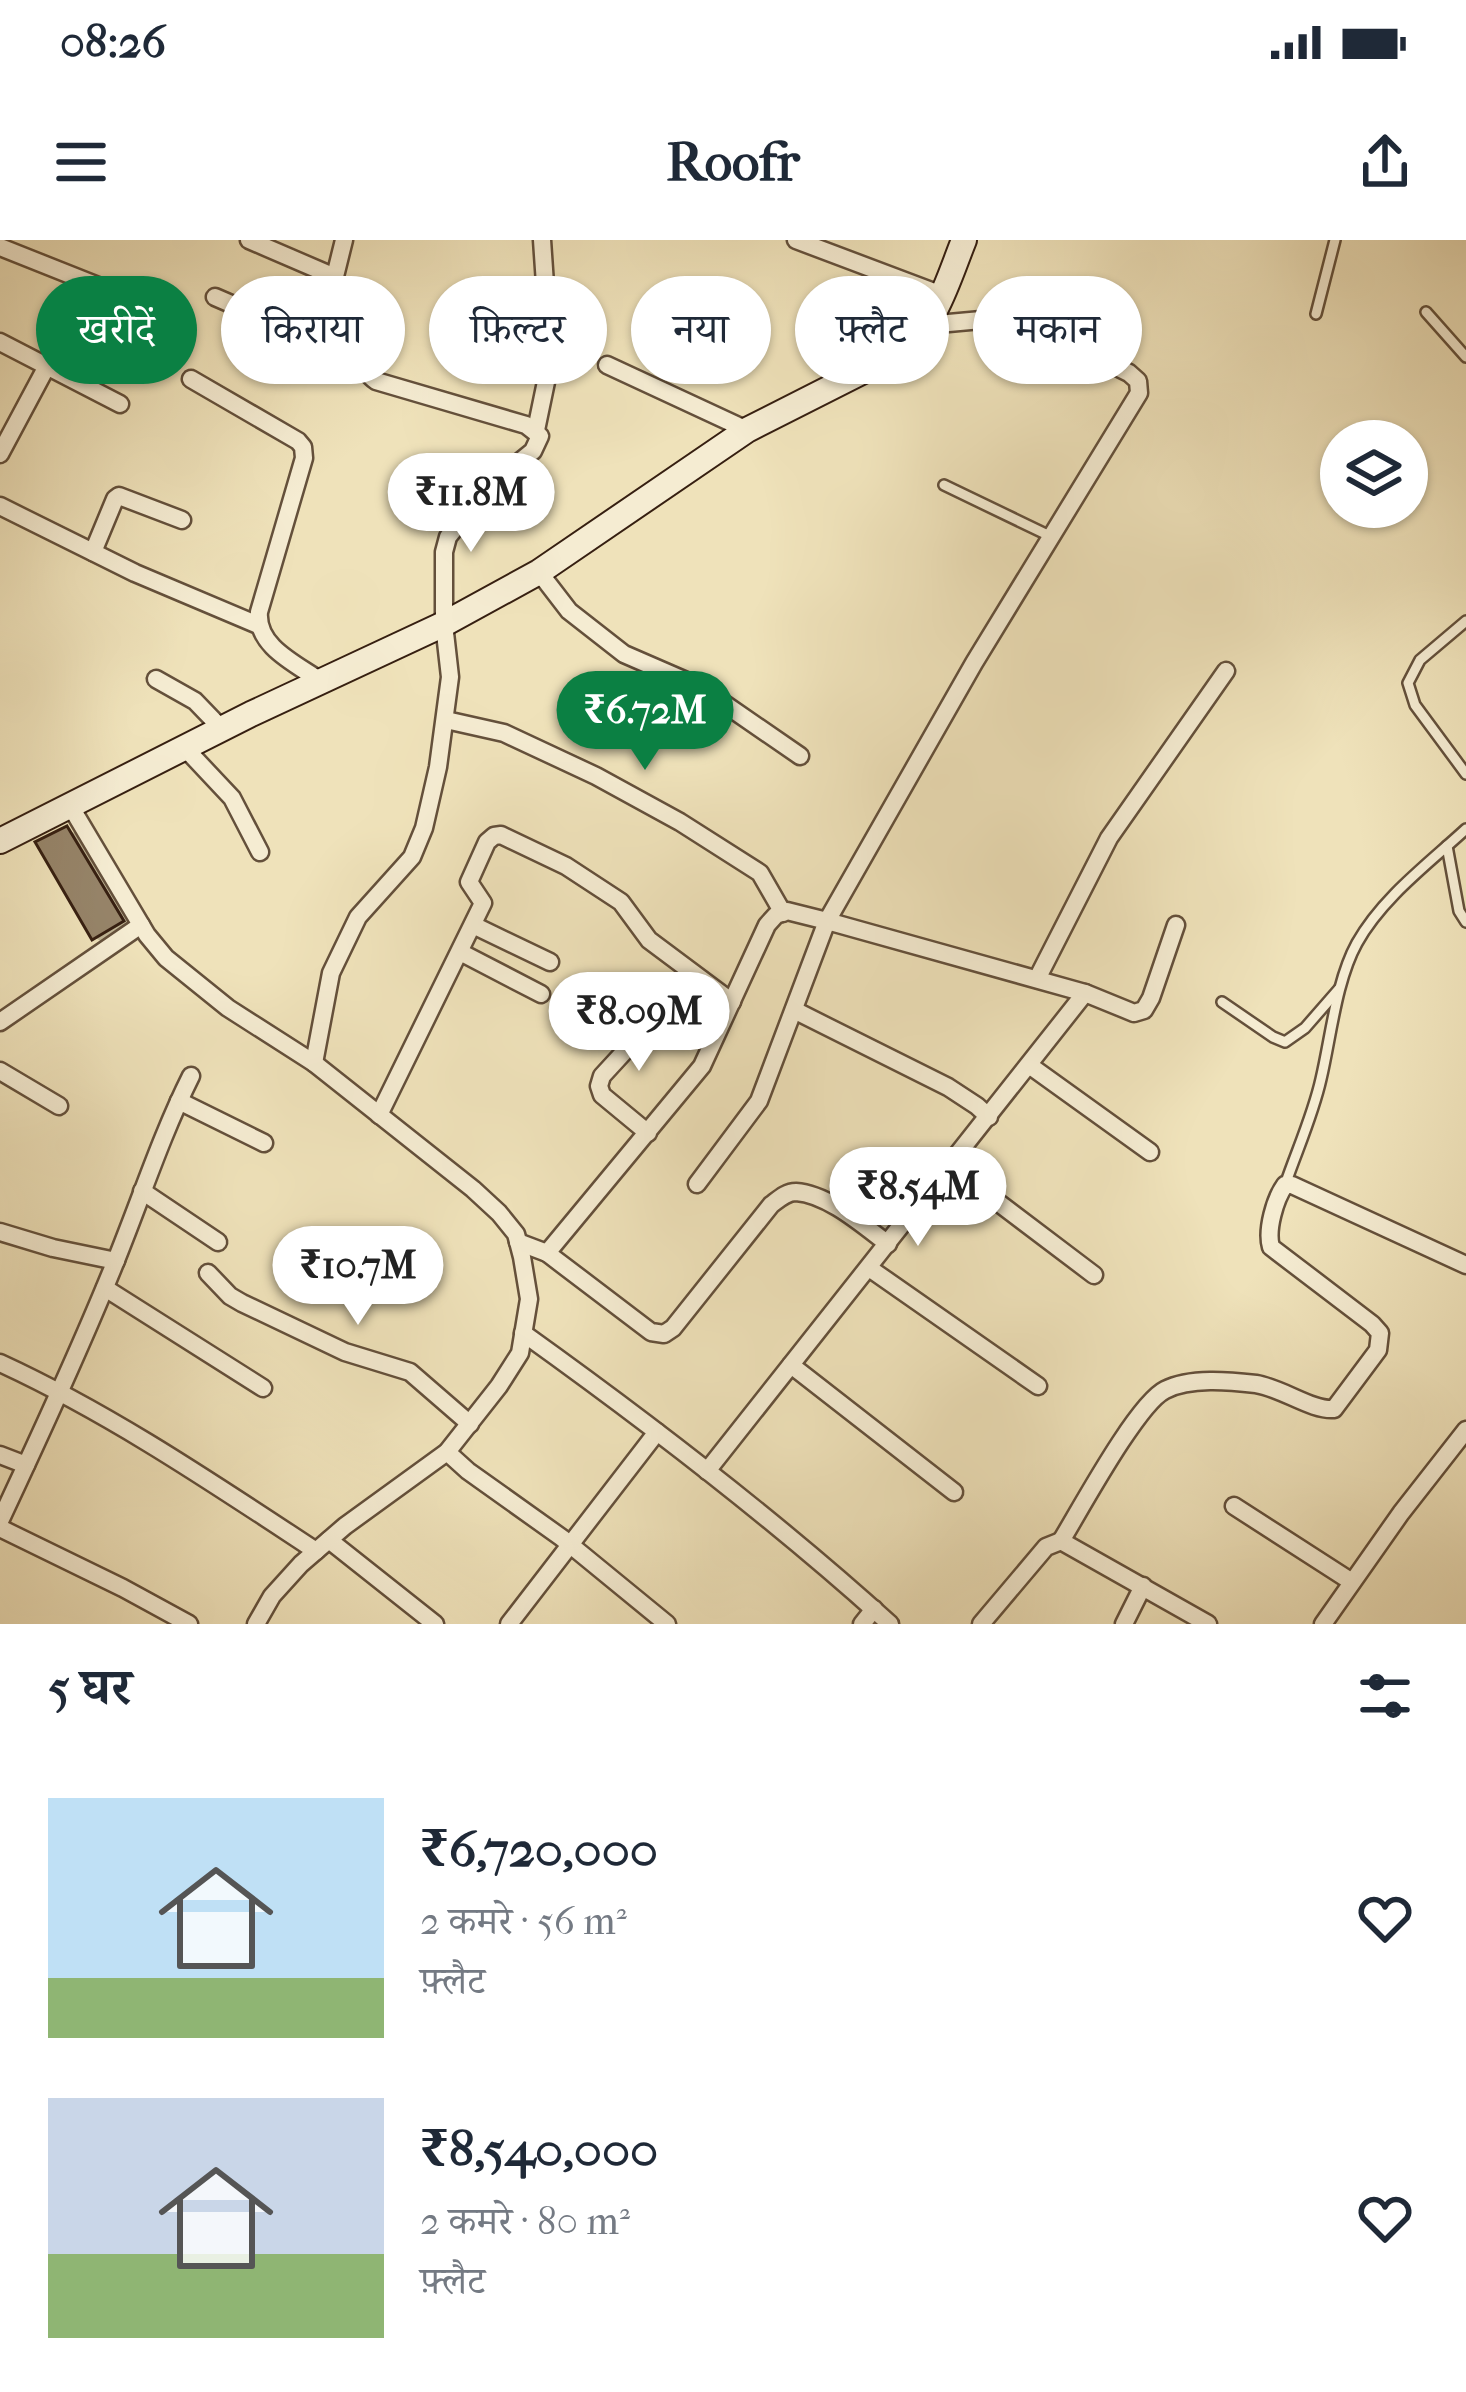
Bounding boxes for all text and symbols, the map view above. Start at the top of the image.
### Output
text: 08:26 [60,16,166,69]
icon: menu [48,129,114,195]
icon: share [1352,129,1418,195]
text: Roofr [666,131,800,194]
chip: खरीदें [36,276,197,384]
chip: किराया [221,276,405,384]
chip: फ़िल्टर [429,276,607,384]
chip: नया [631,276,771,384]
chip: फ़्लैट [795,276,949,384]
chip: मकान [973,276,1142,384]
map controls [1320,420,1428,528]
button: layers [1320,420,1428,528]
pin: ₹11.8M [373,453,569,555]
text: ₹11.8M [415,469,527,515]
pin: ₹6.72M [547,671,743,773]
text: ₹6.72M [584,687,706,733]
pin: ₹8.09M [541,972,737,1074]
text: ₹8.09M [576,988,702,1034]
pin: ₹8.54M [820,1147,1016,1249]
text: ₹8.54M [856,1163,980,1209]
pin: ₹10.7M [260,1226,456,1328]
text: ₹10.7M [299,1242,417,1288]
text: 5 घर [48,1657,132,1717]
icon: filters [1352,1663,1418,1729]
text: ₹6,720,000 [420,1819,658,1879]
icon: home [144,1846,288,1990]
icon: heart [1352,1885,1418,1951]
text: 2 कमरे · 56 m² [420,1898,627,1944]
text: फ़्लैट [420,1958,485,2004]
text: ₹8,540,000 [420,2119,658,2179]
icon: home [144,2146,288,2290]
icon: heart [1352,2185,1418,2251]
text: 2 कमरे · 80 m² [420,2198,630,2244]
text: फ़्लैट [420,2258,485,2304]

